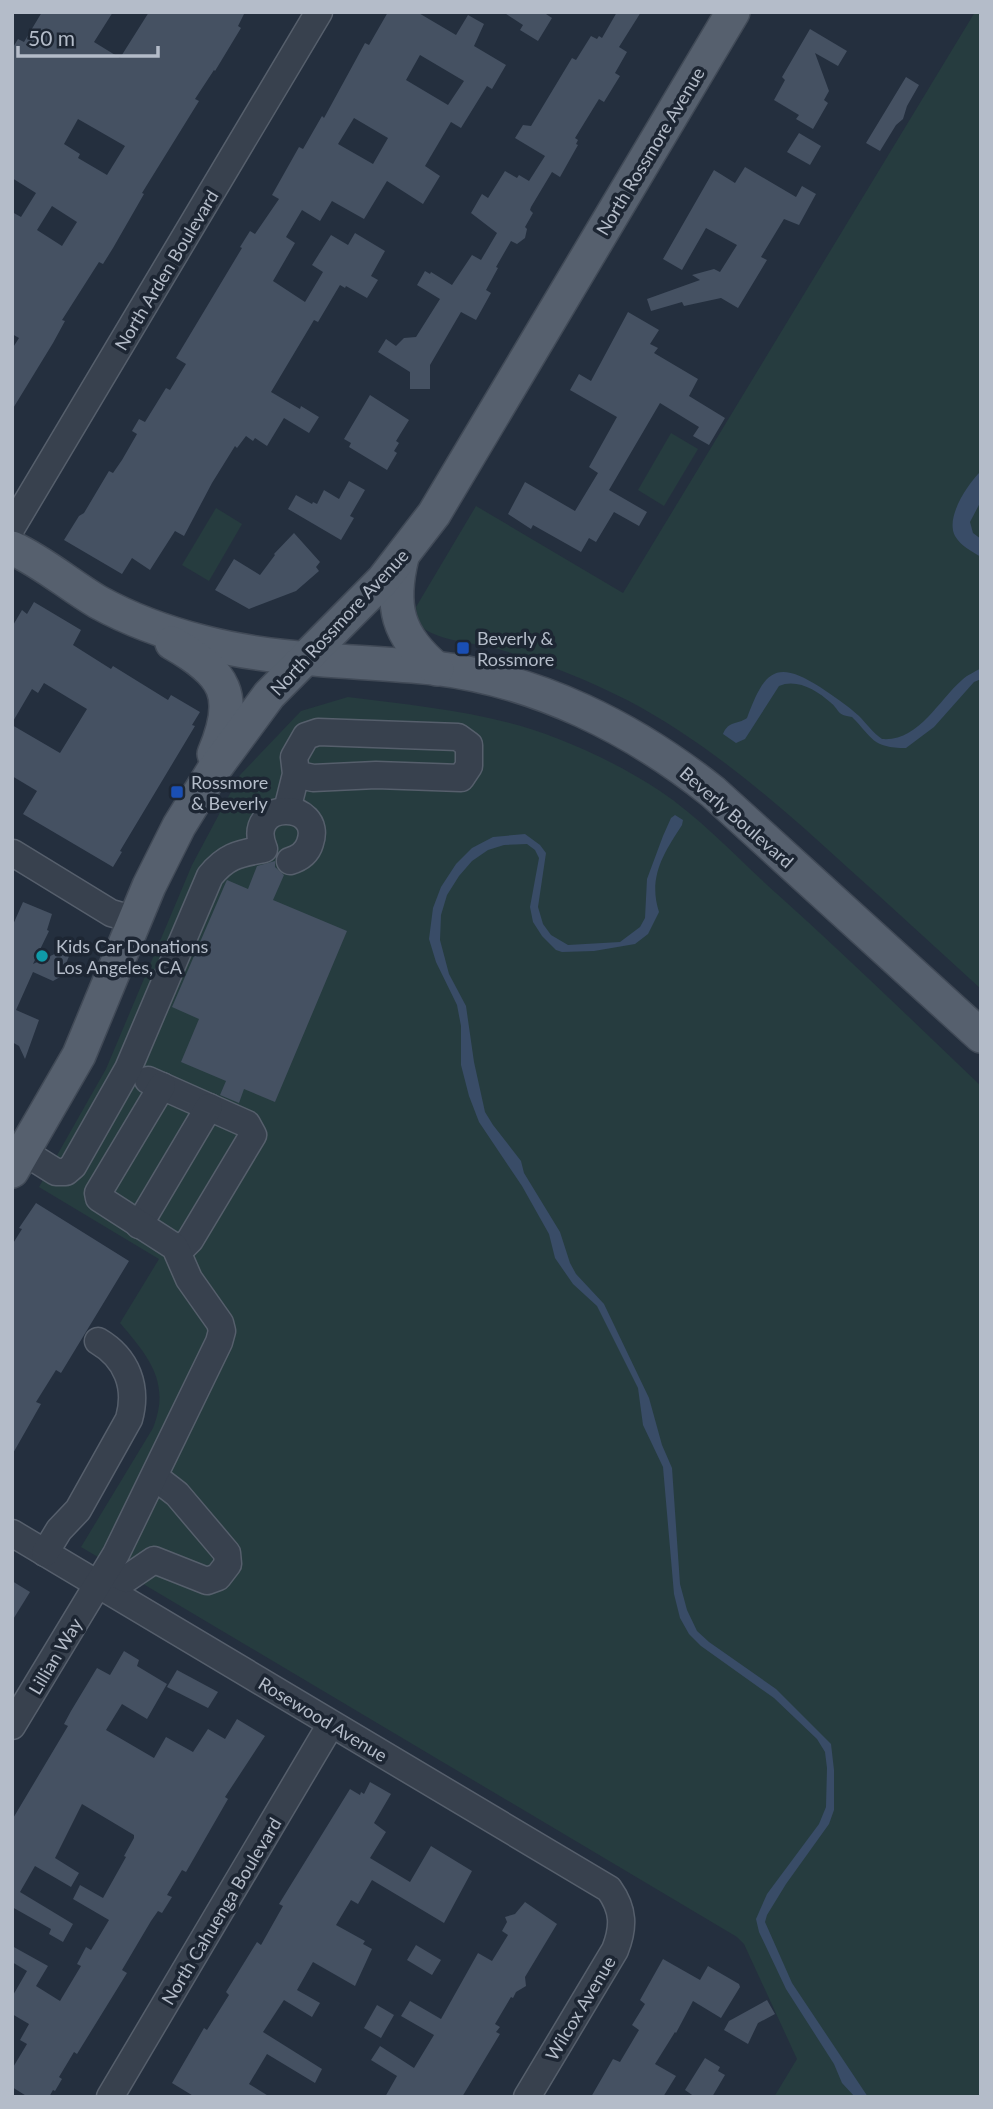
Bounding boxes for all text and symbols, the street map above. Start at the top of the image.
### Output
scale bar [18,14,158,58]
text: 50 m [28,25,75,50]
street label: North Rossmore Avenue [591,63,709,239]
street label: North Arden Boulevard [109,186,223,354]
street label: North Rossmore Avenue [265,544,413,700]
place label: Beverly & Rossmore [477,627,554,670]
marker: Beverly & Rossmore [455,640,471,656]
street label: Beverly Boulevard [676,762,798,872]
place label: Rossmore & Beverly [191,771,269,814]
marker: Rossmore & Beverly [169,784,185,800]
place label: Kids Car Donations Los Angeles, CA [56,935,208,978]
marker: Kids Car Donations Los Angeles, CA [34,948,50,964]
street label: Lillian Way [24,1613,87,1698]
street label: Rosewood Avenue [255,1672,391,1766]
street label: North Cahuenga Boulevard [156,1813,286,2009]
street label: Wilcox Avenue [540,1952,620,2064]

